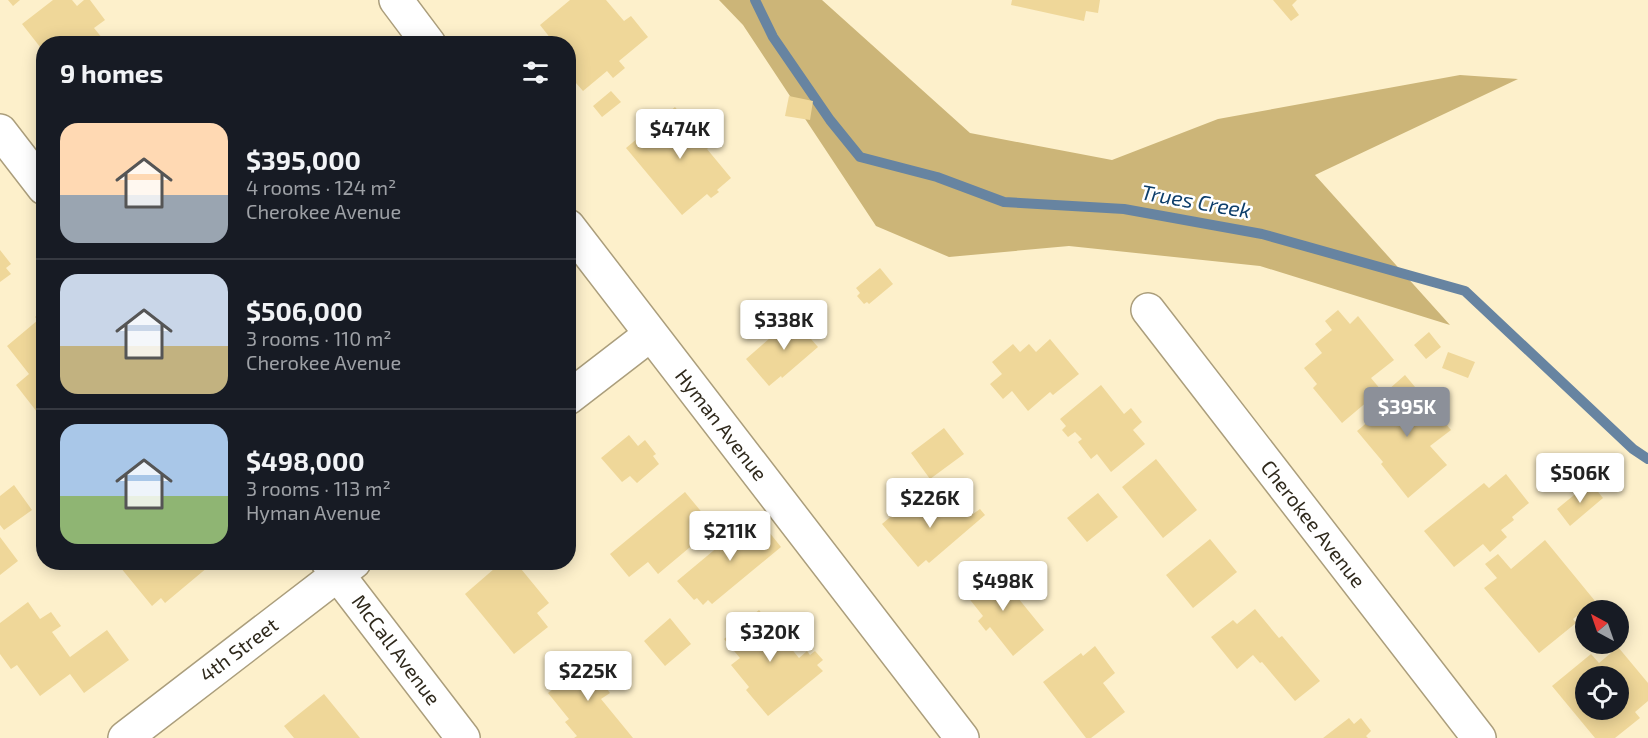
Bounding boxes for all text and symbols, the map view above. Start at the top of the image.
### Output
icon: filters [519,56,552,89]
text: 9 homes [60,57,163,88]
pin: $474K [638,109,722,160]
text: $474K [650,116,710,140]
text: $395,000 [246,144,361,175]
icon: home [108,147,180,219]
text: 4 rooms · 124 m² [246,175,396,199]
water label: Trues Creek [1140,179,1253,222]
text: Cherokee Avenue [246,199,401,223]
text: $506,000 [246,295,363,326]
icon: home [108,298,180,370]
pin: $338K [742,300,826,351]
text: $338K [754,307,814,331]
text: 3 rooms · 110 m² [246,326,392,350]
text: Cherokee Avenue [246,350,401,374]
street label: Hyman Avenue [671,364,773,485]
pin: $395K [1365,387,1449,438]
text: $395K [1378,394,1436,418]
text: $498,000 [246,445,365,476]
icon: home [108,448,180,520]
pin: $506K [1538,453,1622,504]
street label: Cherokee Avenue [1257,455,1371,592]
text: $506K [1550,460,1610,484]
text: 3 rooms · 113 m² [246,476,391,500]
pin: $226K [888,478,972,529]
text: $226K [900,485,960,509]
text: Hyman Avenue [246,500,381,524]
pin: $211K [688,511,772,562]
text: $211K [703,518,757,542]
pin: $498K [961,561,1045,612]
text: $498K [972,568,1034,592]
street label: McCall Avenue [347,589,446,709]
north arrow [1575,600,1629,654]
map controls [1575,600,1629,720]
street label: 4th Street [195,612,282,686]
pin: $320K [728,612,812,663]
text: $320K [740,619,800,643]
pin: $225K [546,651,630,702]
text: $225K [559,658,617,682]
button: locate [1575,666,1629,720]

